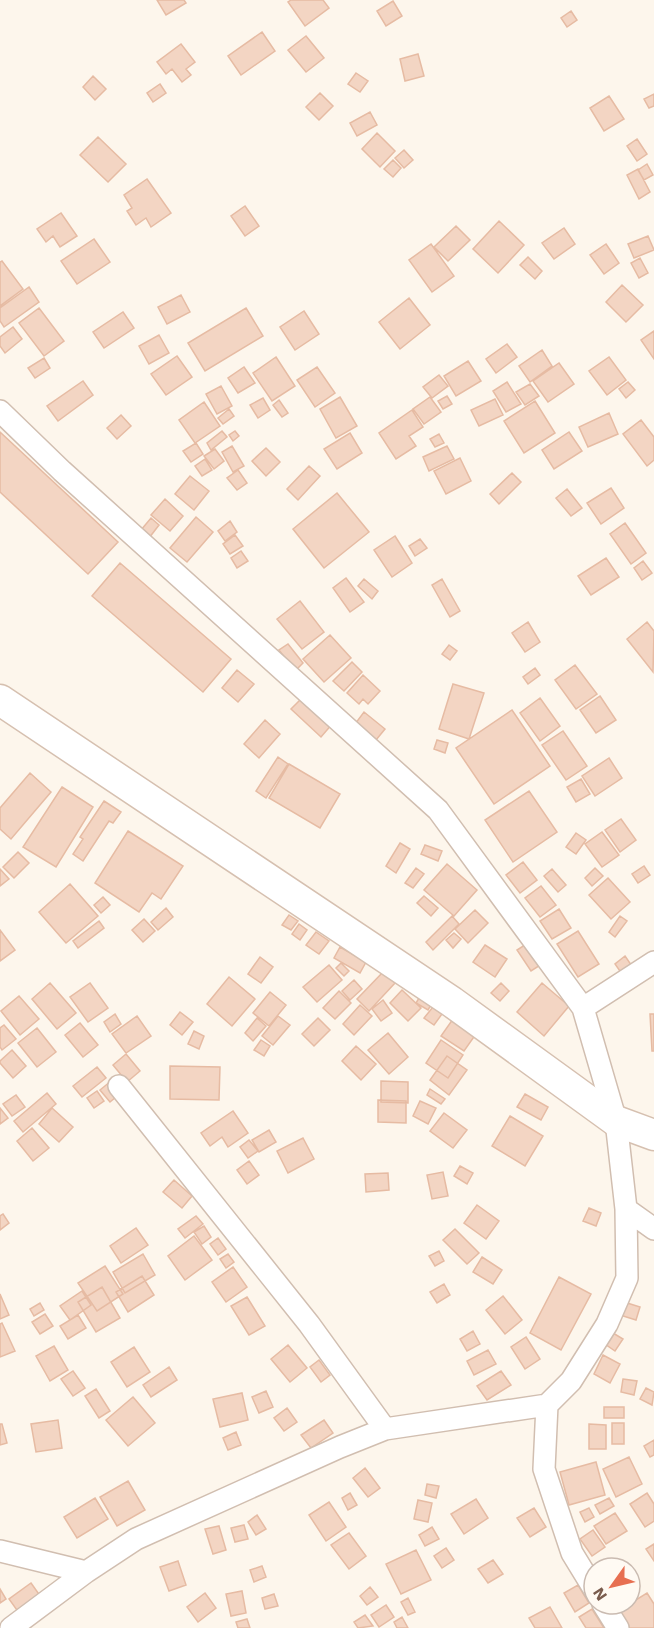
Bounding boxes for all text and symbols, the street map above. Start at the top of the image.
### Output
north arrow [582,1556,642,1616]
text: N [589,1584,611,1604]

